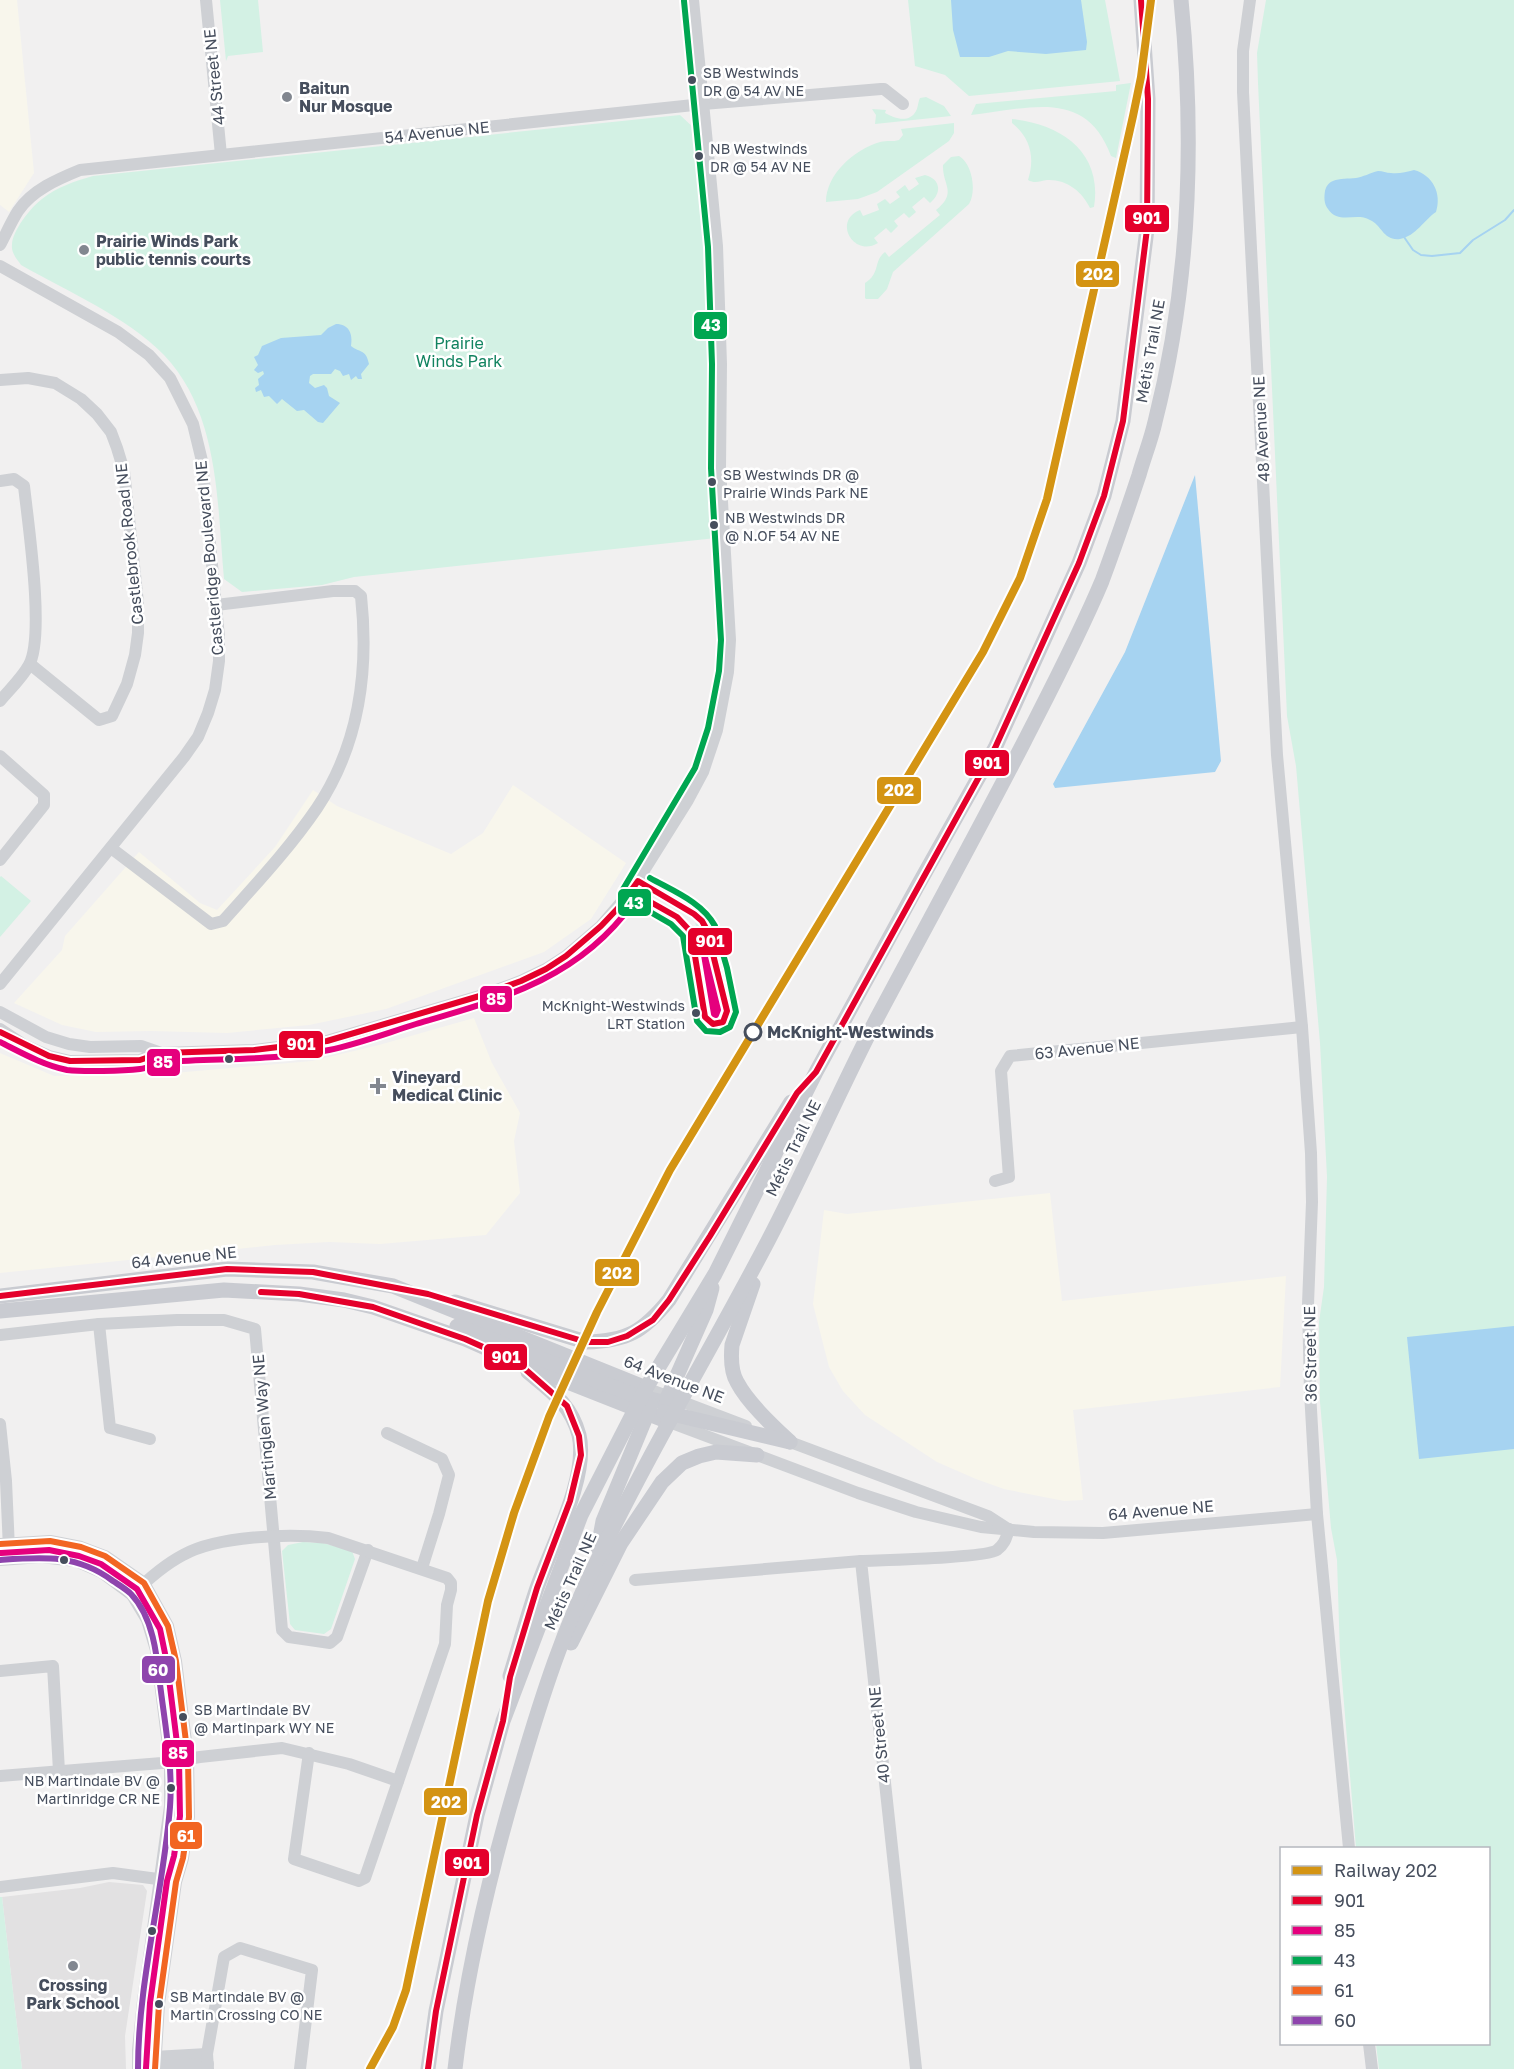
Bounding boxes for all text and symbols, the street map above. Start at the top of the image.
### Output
street label: 44 Street NE [199,28,229,126]
place label: SB Westwinds DR @ 54 AV NE [703,64,804,99]
marker: SB Westwinds DR @ 54 AV NE [686,74,698,86]
place label: Baitun Nur Mosque [299,78,393,116]
marker: Baitun Nur Mosque [280,90,294,104]
street label: 54 Avenue NE [384,117,490,147]
place label: NB Westwinds DR @ 54 AV NE [710,140,811,175]
marker: NB Westwinds DR @ 54 AV NE [693,150,705,162]
line badge: 901 [1124,204,1170,233]
text: 901 [1133,208,1161,228]
place label: Prairie Winds Park public tennis courts [96,231,251,269]
marker: Prairie Winds Park public tennis courts [77,243,91,257]
line badge: 202 [1075,260,1120,288]
text: 202 [1083,264,1113,284]
street label: Métis Trail NE [1131,297,1169,405]
line badge: 43 [693,311,728,340]
text: 43 [701,315,721,335]
park label: Prairie Winds Park [416,333,502,371]
street label: 48 Avenue NE [1248,376,1274,482]
street label: Castleridge Boulevard NE [191,460,227,656]
street label: Castlebrook Road NE [111,462,147,626]
place label: SB Westwinds DR @ Prairie Winds Park NE [723,466,868,501]
marker: SB Westwinds DR @ Prairie Winds Park NE [706,476,718,488]
place label: NB Westwinds DR @ N.OF 54 AV NE [725,509,845,544]
marker: NB Westwinds DR @ N.OF 54 AV NE [708,519,720,531]
line badge: 901 [964,749,1010,777]
text: 901 [973,753,1001,773]
line badge: 202 [876,776,922,805]
text: 202 [884,780,914,800]
line badge: 43 [617,888,652,917]
text: 43 [624,893,644,913]
line badge: 901 [687,927,733,956]
text: 901 [696,931,724,951]
line badge: 85 [479,985,513,1013]
text: 85 [486,989,506,1009]
place label: McKnight-Westwinds LRT Station [542,997,685,1032]
marker: McKnight-Westwinds LRT Station [690,1007,702,1019]
place label: McKnight-Westwinds [767,1022,934,1042]
marker: McKnight-Westwinds [744,1023,762,1041]
line badge: 901 [278,1030,324,1059]
street label: 63 Avenue NE [1034,1033,1140,1063]
text: 901 [287,1034,315,1054]
line badge: 85 [146,1048,181,1077]
text: 85 [153,1052,173,1072]
unlabelled marker [223,1053,235,1065]
place label: Vineyard Medical Clinic [392,1067,502,1105]
marker: Vineyard Medical Clinic [369,1077,387,1095]
street label: Métis Trail NE [761,1096,825,1200]
street label: 64 Avenue NE [130,1242,238,1272]
line badge: 202 [594,1258,640,1287]
text: 202 [602,1263,632,1283]
street label: 36 Street NE [1299,1306,1321,1402]
line badge: 901 [483,1343,528,1371]
text: 901 [492,1347,520,1367]
street label: 64 Avenue NE [621,1351,727,1407]
street label: Martinglen Way NE [248,1353,280,1501]
street label: 64 Avenue NE [1107,1495,1215,1525]
street label: Métis Trail NE [539,1529,601,1633]
unlabelled marker [58,1554,70,1566]
line badge: 60 [141,1655,176,1684]
text: 60 [148,1660,168,1680]
street label: 40 Street NE [864,1686,894,1784]
place label: SB Martindale BV @ Martinpark WY NE [194,1701,334,1736]
marker: SB Martindale BV @ Martinpark WY NE [177,1711,189,1723]
line badge: 85 [161,1739,195,1768]
text: 85 [168,1743,188,1763]
place label: NB Martindale BV @ Martinridge CR NE [24,1772,160,1807]
marker: NB Martindale BV @ Martinridge CR NE [165,1782,177,1794]
line badge: 202 [423,1787,468,1816]
text: 202 [431,1792,461,1812]
line badge: 61 [169,1821,203,1850]
text: 61 [177,1826,195,1846]
legend [1280,1847,1490,2045]
line badge: 901 [444,1848,490,1877]
text: 901 [453,1853,481,1873]
text: Railway 202 [1334,1859,1437,1881]
text: 901 [1334,1889,1365,1911]
text: 85 [1334,1919,1355,1941]
unlabelled marker [146,1925,158,1937]
text: 43 [1334,1949,1356,1971]
marker: Crossing Park School [66,1959,80,1973]
place label: Crossing Park School [26,1975,120,2013]
text: 61 [1334,1979,1354,2001]
place label: SB Martindale BV @ Martin Crossing CO NE [170,1988,322,2023]
marker: SB Martindale BV @ Martin Crossing CO NE [153,1998,165,2010]
text: 60 [1334,2009,1356,2031]

